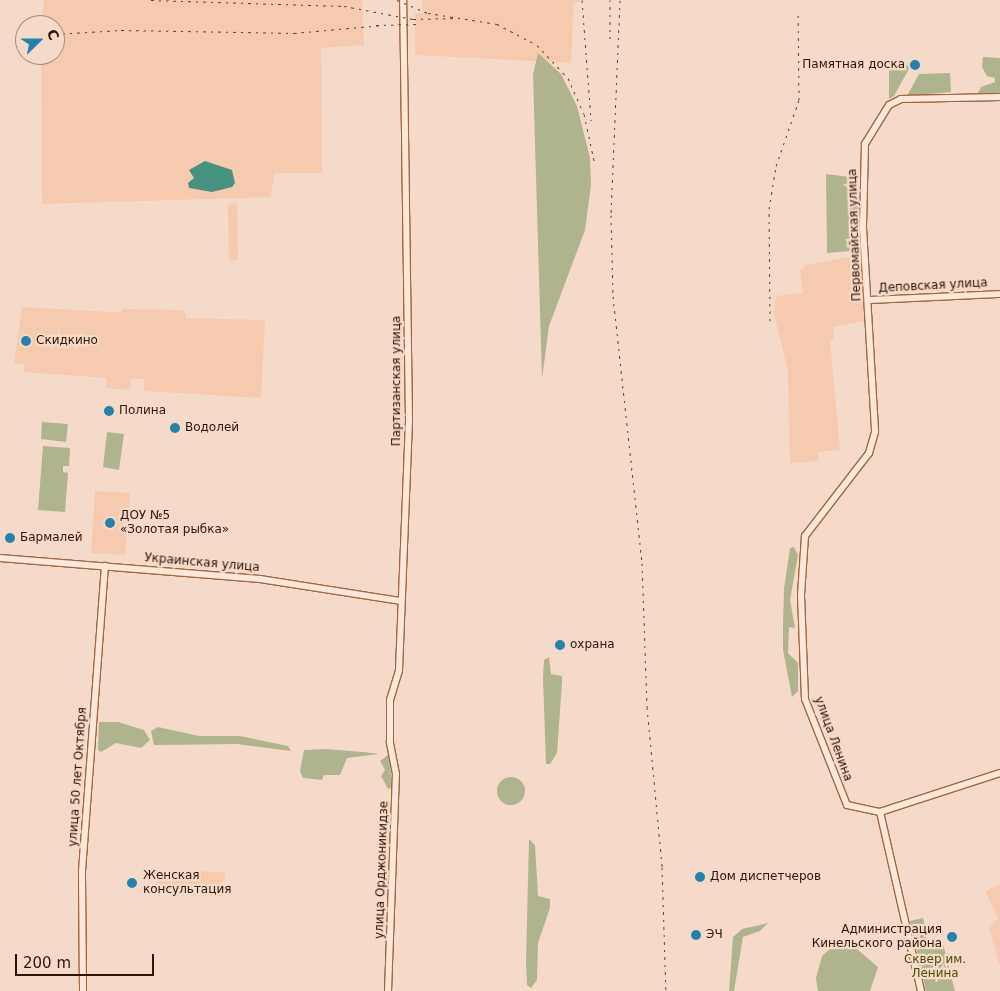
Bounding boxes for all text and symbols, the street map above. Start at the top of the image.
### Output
north arrow [15,15,65,65]
text: С [44,27,62,43]
place label: Памятная доска [802,58,905,72]
marker: Памятная доска [909,59,921,71]
street label: Первомайская улица [845,168,865,302]
street label: Деповская улица [878,276,988,296]
street label: Партизанская улица [390,316,404,446]
place label: Скидкино [36,334,98,348]
marker: Скидкино [20,335,32,347]
place label: Полина [119,404,166,418]
marker: Полина [103,405,115,417]
place label: Водолей [185,421,239,435]
marker: Водолей [169,422,181,434]
place label: ДОУ №5 «Золотая рыбка» [120,509,229,537]
marker: ДОУ №5 «Золотая рыбка» [104,517,116,529]
place label: Бармалей [20,531,82,545]
marker: Бармалей [4,532,16,544]
street label: Украинская улица [144,551,260,575]
place label: охрана [570,638,615,652]
marker: охрана [554,639,566,651]
street label: улица Ленина [811,695,855,783]
street label: улица 50 лет Октября [66,707,90,847]
street label: улица Орджоникидзе [372,801,392,939]
place label: Женская консультация [143,869,231,897]
place label: Дом диспетчеров [710,870,821,884]
marker: Дом диспетчеров [694,871,706,883]
marker: Женская консультация [125,876,139,890]
place label: Администрация Кинельского района [812,923,942,951]
place label: ЭЧ [706,928,723,942]
marker: ЭЧ [690,929,702,941]
marker: Администрация Кинельского района [946,931,958,943]
scale bar [18,944,156,976]
park label: Сквер им. Ленина [904,953,966,981]
text: 200 m [23,954,71,972]

